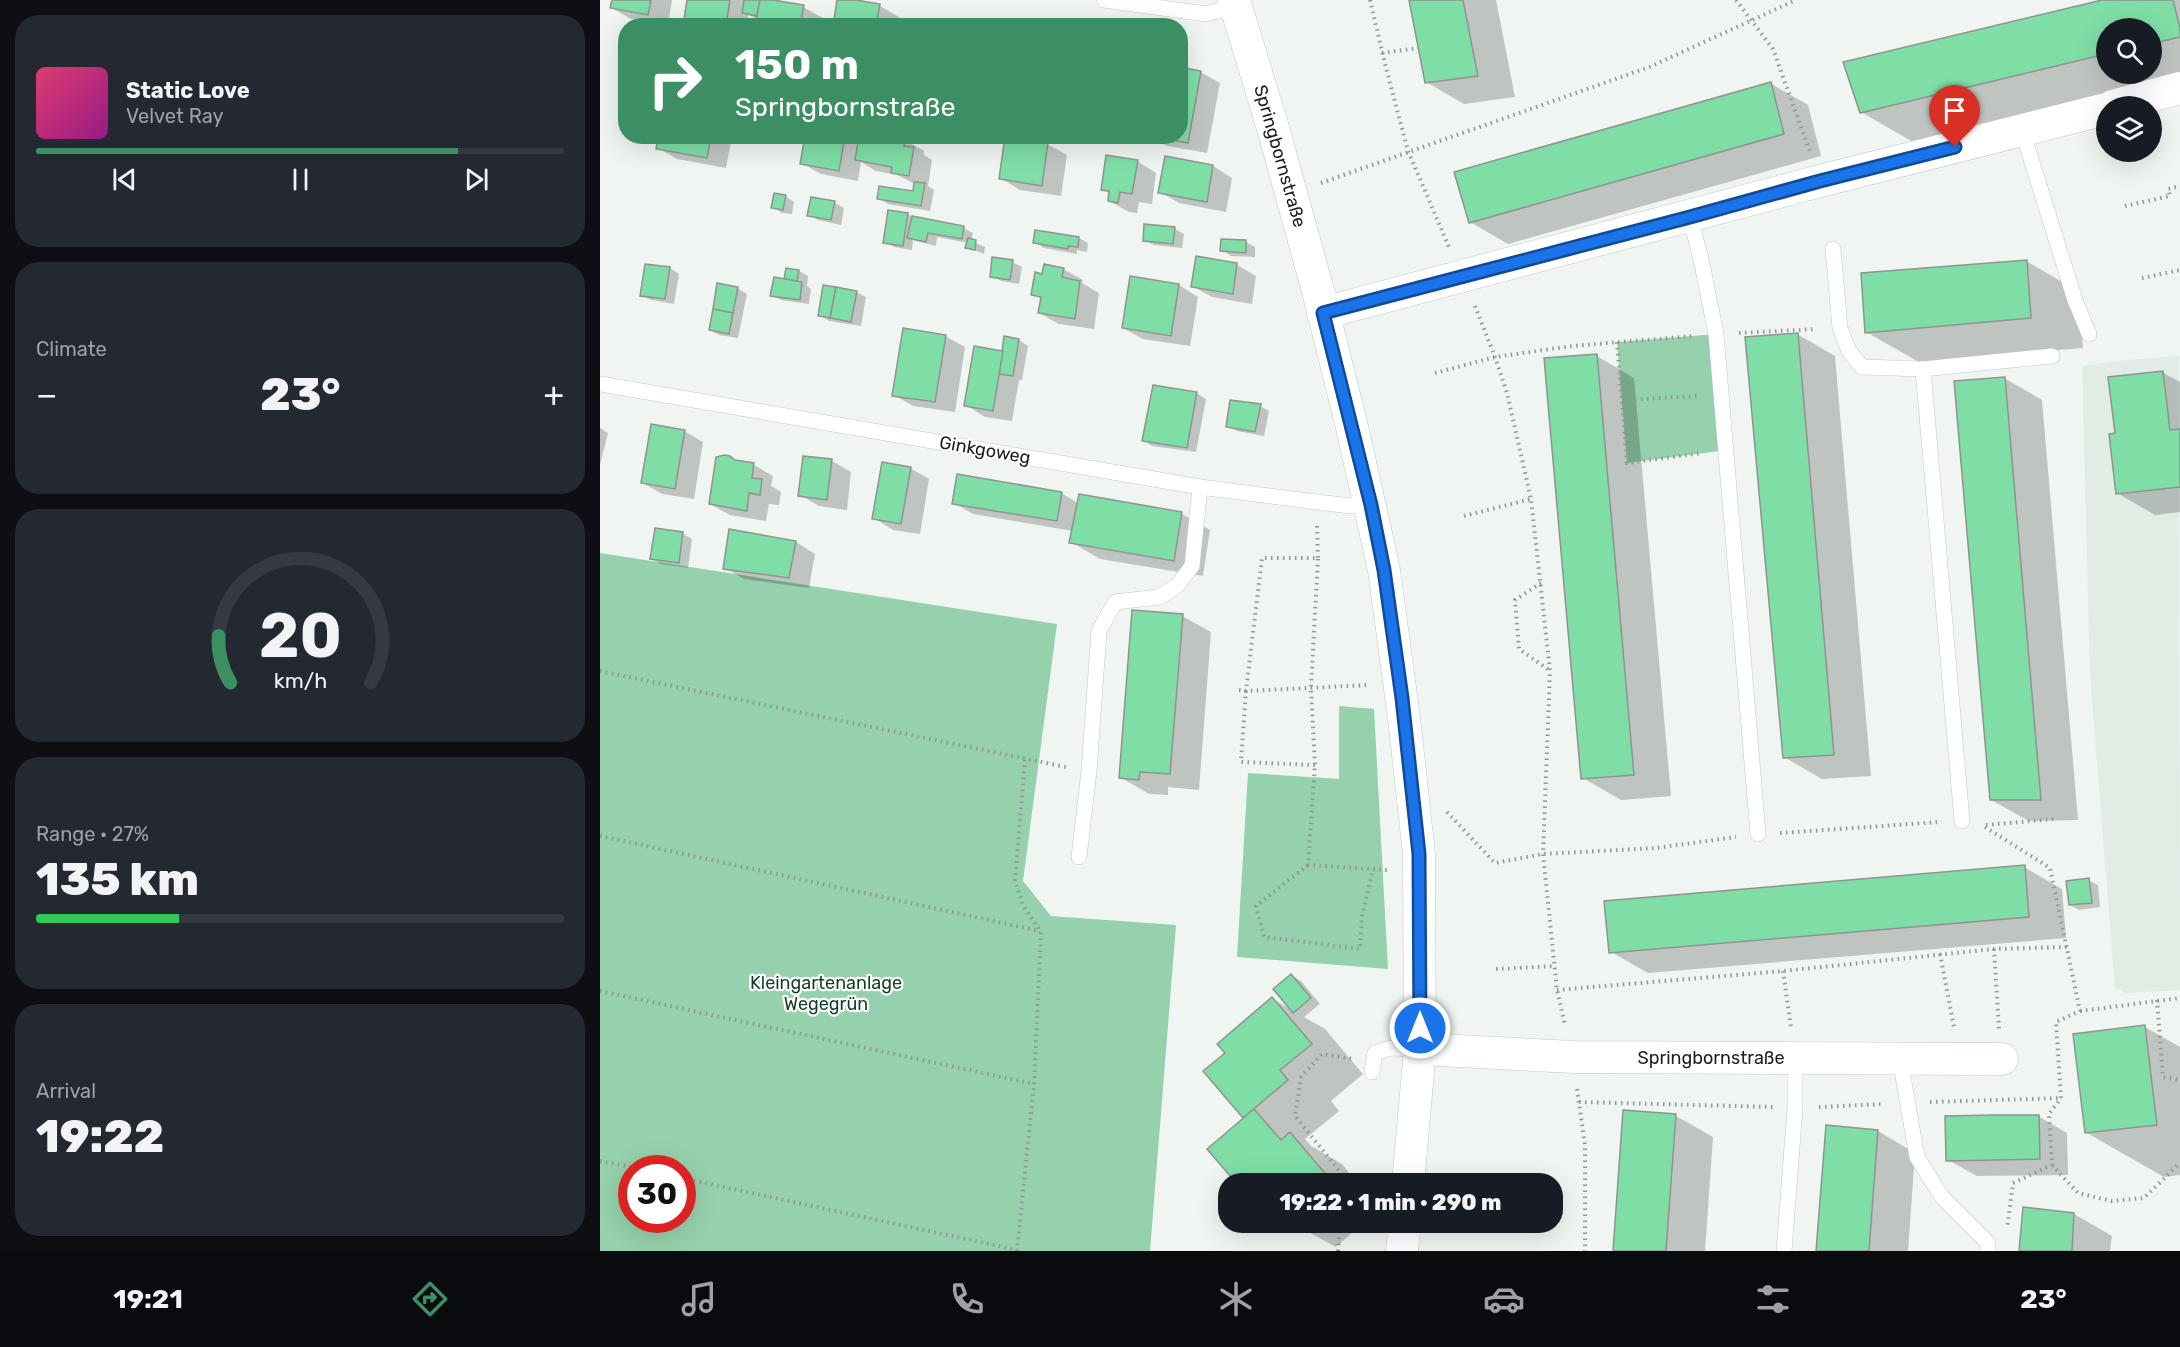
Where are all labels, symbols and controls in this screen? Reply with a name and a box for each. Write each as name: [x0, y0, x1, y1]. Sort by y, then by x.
map controls: [2096, 18, 2162, 162]
button: search: [2096, 18, 2162, 84]
text: 150 m: [735, 40, 859, 90]
icon: right: [636, 42, 714, 120]
text: Static Love: [126, 77, 250, 104]
street label: Springbornstraße: [1249, 82, 1311, 230]
pin: [1929, 85, 1980, 147]
text: Springbornstraße: [735, 91, 956, 123]
icon: arrive: [1938, 94, 1971, 127]
button: layers: [2096, 96, 2162, 162]
text: Velvet Ray: [126, 104, 224, 128]
icon: previous: [108, 163, 141, 196]
icon: pause: [284, 163, 317, 196]
icon: next: [460, 163, 493, 196]
text: Climate: [36, 337, 107, 361]
text: 23°: [260, 368, 341, 421]
text: −: [36, 375, 57, 414]
text: +: [543, 375, 564, 414]
street label: Ginkgoweg: [938, 431, 1032, 469]
text: 20: [259, 599, 341, 673]
text: km/h: [273, 668, 327, 693]
text: Range · 27%: [36, 822, 149, 846]
text: 135 km: [36, 853, 199, 906]
park label: Kleingartenanlage Wegegrün: [750, 972, 902, 1015]
position arrow: [1388, 996, 1452, 1060]
street label: Springbornstraße: [1637, 1047, 1785, 1069]
text: Arrival: [36, 1079, 96, 1103]
text: 19:22: [36, 1110, 164, 1163]
speed limit sign: 30: [618, 1155, 696, 1233]
text: 19:22 · 1 min · 290 m: [1279, 1189, 1502, 1216]
icon: directions: [409, 1278, 451, 1320]
icon: music: [678, 1278, 720, 1320]
icon: phone: [946, 1278, 988, 1320]
icon: climate: [1215, 1278, 1257, 1320]
icon: car: [1483, 1278, 1525, 1320]
icon: filters: [1752, 1278, 1794, 1320]
text: 19:21: [113, 1283, 183, 1315]
text: 23°: [2020, 1283, 2067, 1315]

